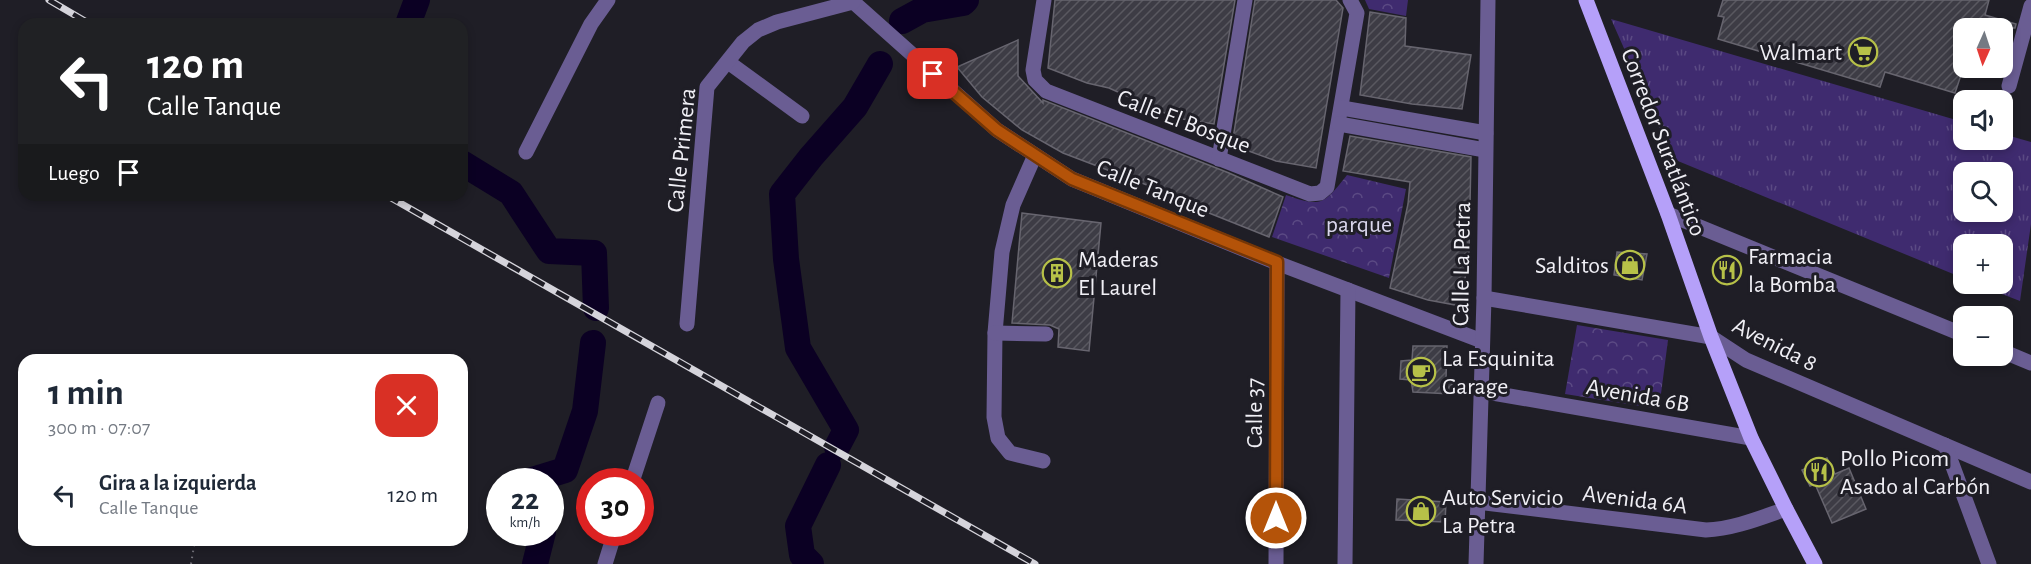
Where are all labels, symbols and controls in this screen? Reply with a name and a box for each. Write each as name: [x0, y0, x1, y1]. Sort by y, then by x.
north arrow: [1953, 18, 2013, 78]
map controls: [1953, 18, 2013, 366]
supermarket icon: Walmart: [1847, 36, 1879, 68]
place label: Walmart: [1759, 41, 1842, 65]
icon: left: [48, 42, 126, 120]
text: 120 m: [147, 44, 244, 86]
street label: Corredor Suratlántico: [1616, 45, 1710, 240]
pin: [907, 48, 958, 99]
icon: arrive: [916, 57, 949, 90]
street label: Calle El Bosque: [1114, 86, 1254, 158]
street label: Calle Primera: [664, 87, 700, 214]
button: sound: [1953, 90, 2013, 150]
text: Calle Tanque: [147, 93, 281, 120]
street label: Calle Tanque: [1093, 155, 1212, 222]
icon: arrive: [112, 156, 145, 189]
text: Luego: [48, 162, 100, 184]
button: search: [1953, 162, 2013, 222]
street label: Calle La Petra: [1449, 202, 1475, 326]
park label: parque: [1326, 213, 1392, 237]
button: +: [1953, 234, 2013, 294]
place label: Farmacia la Bomba: [1748, 245, 1836, 297]
place label: Maderas El Laurel: [1078, 248, 1159, 300]
shop icon: Salditos: [1614, 249, 1646, 281]
place label: Salditos: [1535, 254, 1609, 278]
restaurant icon: Farmacia la Bomba: [1711, 254, 1743, 286]
building icon: Maderas El Laurel: [1041, 257, 1073, 289]
button: −: [1953, 306, 2013, 366]
street label: Avenida 8: [1728, 313, 1821, 376]
place label: La Esquinita Garage: [1442, 347, 1555, 399]
cafe icon: La Esquinita Garage: [1405, 356, 1437, 388]
button: close: [375, 374, 438, 437]
text: 1 min: [48, 375, 124, 411]
street label: Avenida 6B: [1584, 375, 1691, 417]
street label: Calle 37: [1243, 378, 1267, 448]
text: 300 m · 07:07: [48, 418, 150, 438]
place label: Pollo Picom Asado al Carbón: [1840, 447, 1990, 499]
restaurant icon: Pollo Picom Asado al Carbón: [1803, 456, 1835, 488]
speed limit sign: 30: [576, 468, 654, 546]
text: Gira a la izquierda: [99, 472, 257, 494]
icon: left: [48, 479, 81, 512]
street label: Avenida 6A: [1581, 482, 1689, 518]
text: 120 m: [388, 484, 438, 506]
text: 22: [511, 485, 539, 515]
position arrow: [1244, 486, 1308, 550]
place label: Auto Servicio La Petra: [1442, 486, 1563, 538]
shop icon: Auto Servicio La Petra: [1405, 495, 1437, 527]
text: Calle Tanque: [99, 498, 198, 518]
text: km/h: [510, 515, 540, 530]

